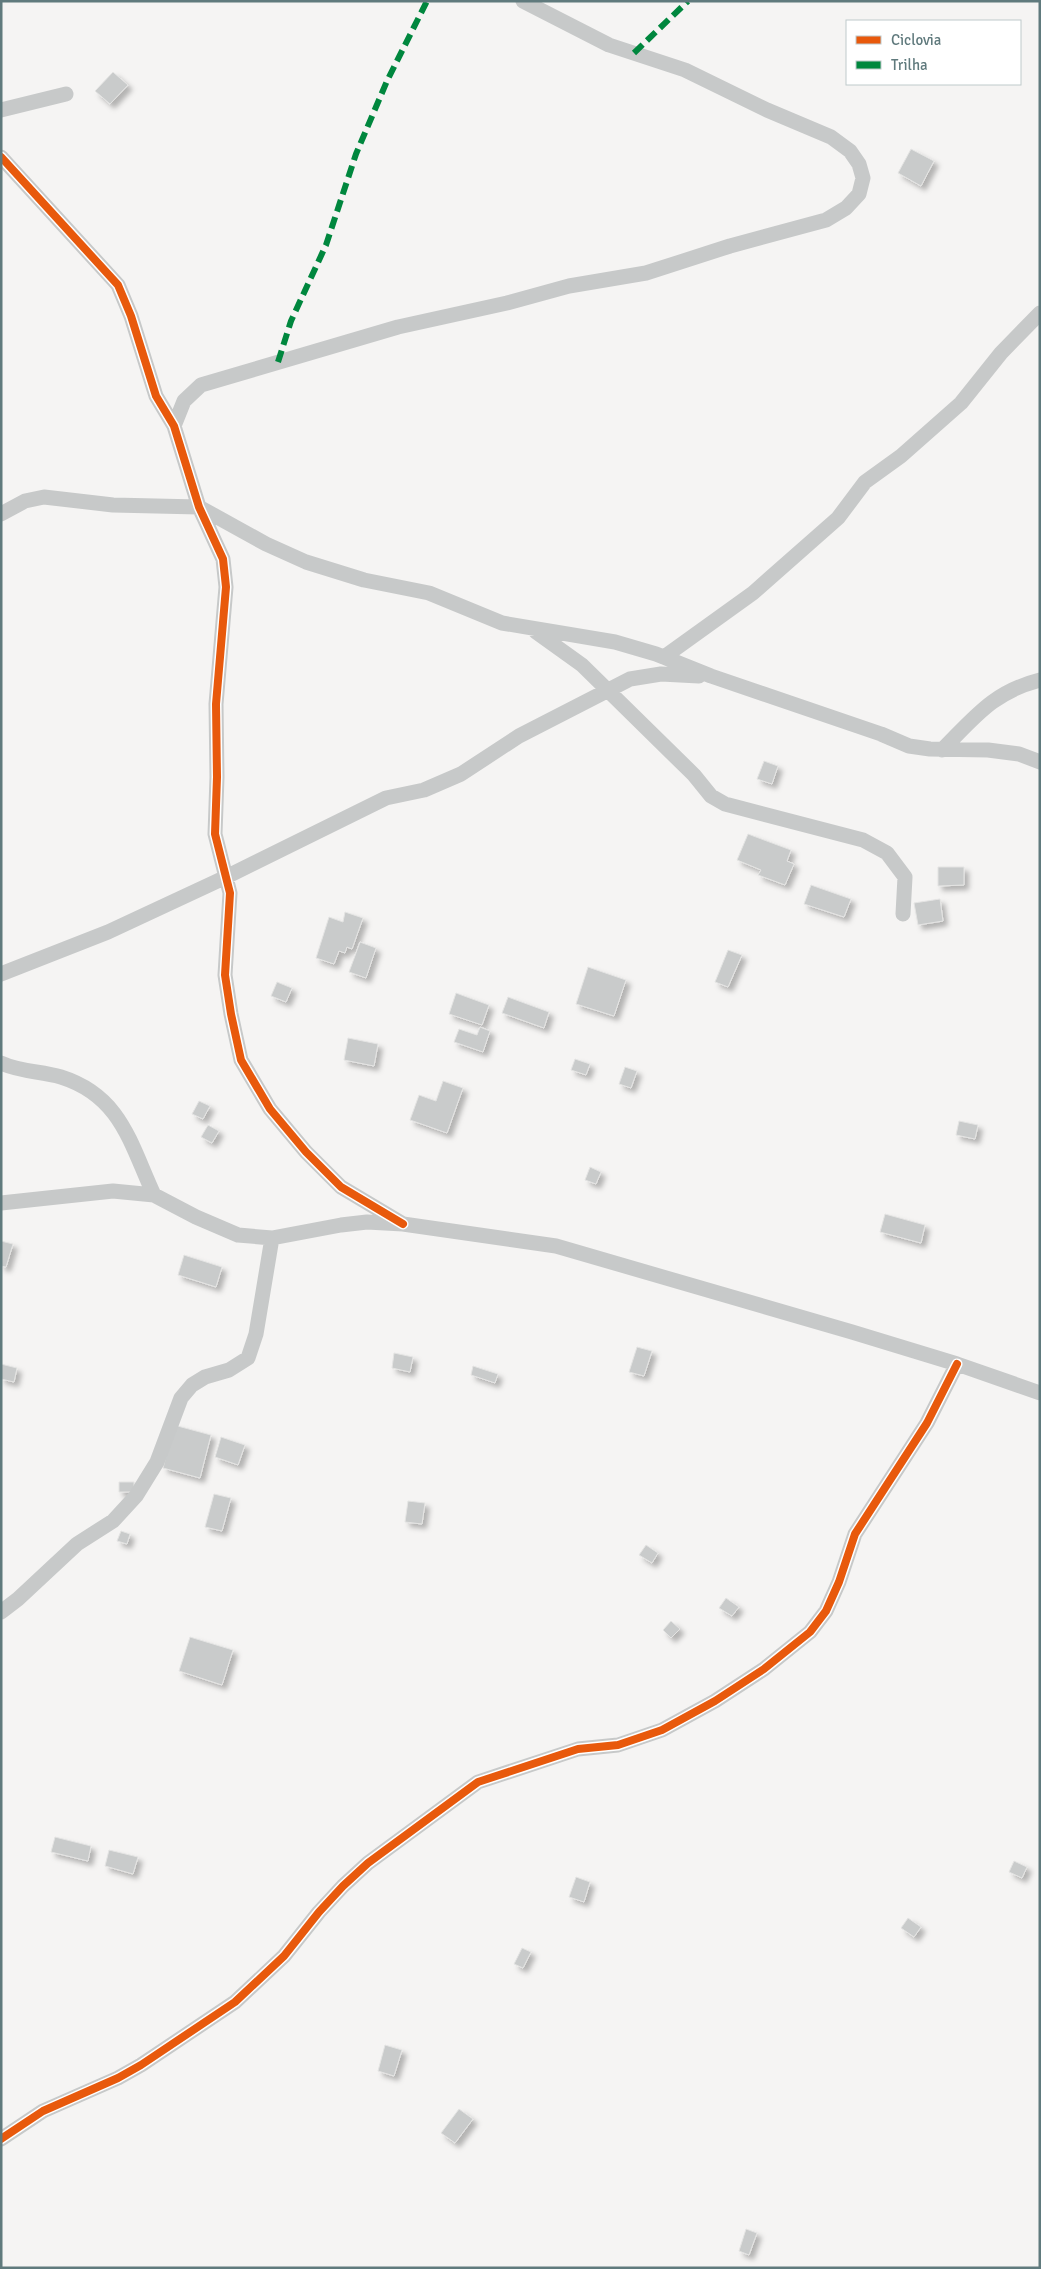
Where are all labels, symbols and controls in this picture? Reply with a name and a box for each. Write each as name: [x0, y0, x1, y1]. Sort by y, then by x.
legend: [846, 20, 1021, 85]
text: Ciclovia: [891, 31, 941, 49]
text: Trilha: [891, 56, 928, 74]

